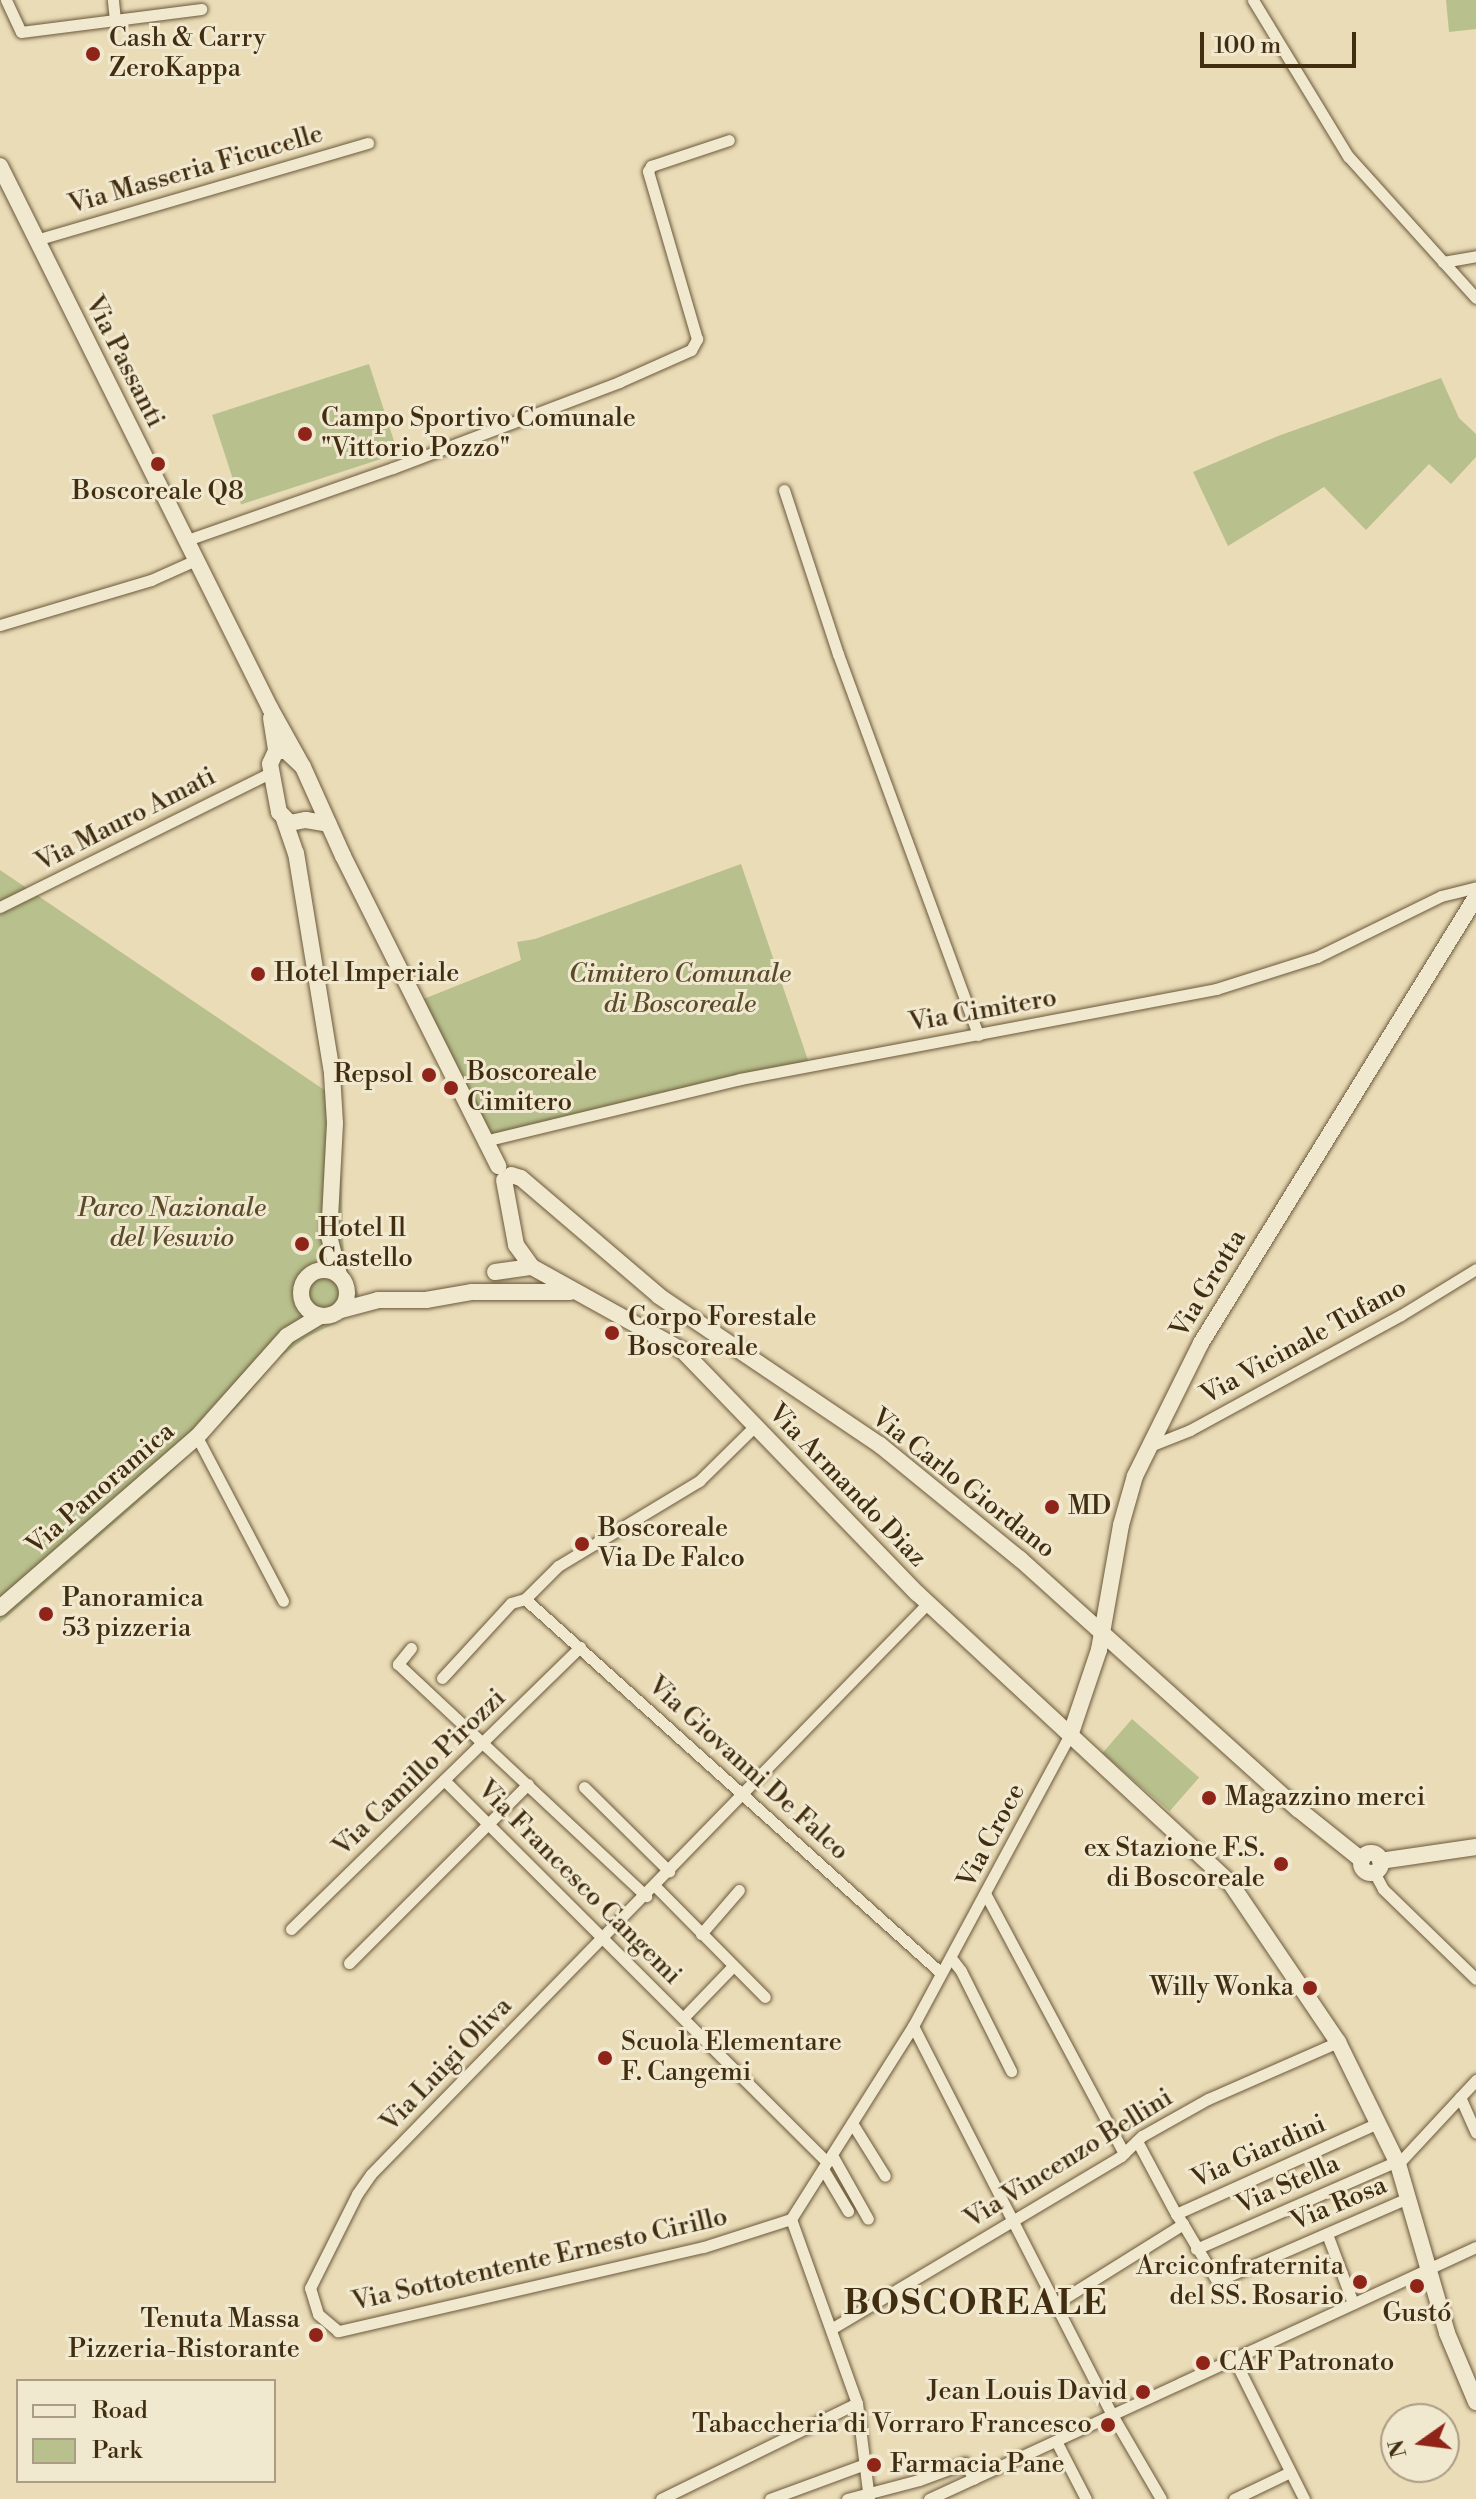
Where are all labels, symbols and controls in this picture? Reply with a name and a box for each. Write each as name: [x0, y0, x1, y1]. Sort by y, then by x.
scale bar: [1204, 16, 1360, 66]
place label: Cash & Carry ZeroKappa: [109, 23, 266, 84]
text: 100 m: [1214, 31, 1281, 61]
marker: Cash & Carry ZeroKappa: [84, 45, 102, 63]
street label: Via Masseria Ficucelle: [65, 119, 327, 221]
street label: Via Passanti: [78, 291, 170, 433]
place label: Campo Sportivo Comunale "Vittorio Pozzo": [321, 403, 636, 464]
marker: Campo Sportivo Comunale "Vittorio Pozzo": [296, 425, 314, 443]
marker: Boscoreale Q8: [149, 455, 167, 473]
place label: Boscoreale Q8: [72, 476, 244, 508]
street label: Via Mauro Amati: [31, 761, 221, 879]
place label: Hotel Imperiale: [274, 958, 459, 990]
park label: Cimitero Comunale di Boscoreale: [569, 959, 791, 1020]
marker: Hotel Imperiale: [249, 965, 267, 983]
street label: Via Cimitero: [907, 983, 1059, 1039]
place label: Boscoreale Cimitero: [467, 1057, 597, 1118]
place label: Repsol: [333, 1059, 413, 1091]
marker: Repsol: [420, 1066, 438, 1084]
marker: Boscoreale Cimitero: [442, 1079, 460, 1097]
park label: Parco Nazionale del Vesuvio: [78, 1193, 266, 1254]
place label: Hotel Il Castello: [318, 1213, 413, 1274]
street label: Via Grotta: [1165, 1224, 1253, 1344]
marker: Hotel Il Castello: [293, 1235, 311, 1253]
street label: Via Vicinale Tufano: [1196, 1273, 1412, 1411]
place label: Corpo Forestale Boscoreale: [628, 1302, 817, 1364]
marker: Corpo Forestale Boscoreale: [603, 1324, 621, 1342]
street label: Via Armando Diaz: [761, 1398, 933, 1574]
street label: Via Carlo Giordano: [865, 1402, 1061, 1566]
street label: Via Panoramica: [21, 1416, 181, 1562]
place label: MD: [1068, 1491, 1111, 1523]
marker: MD: [1043, 1498, 1061, 1516]
place label: Boscoreale Via De Falco: [598, 1513, 745, 1574]
marker: Boscoreale Via De Falco: [573, 1535, 591, 1553]
place label: Panoramica 53 pizzeria: [62, 1583, 204, 1644]
marker: Panoramica 53 pizzeria: [37, 1605, 55, 1623]
street label: Via Giovanni De Falco: [641, 1671, 855, 1867]
street label: Via Camillo Pirozzi: [327, 1683, 513, 1863]
street label: Via Francesco Cangemi: [471, 1775, 687, 1991]
street label: Via Croce: [952, 1778, 1032, 1894]
place label: Magazzino merci: [1225, 1782, 1425, 1814]
marker: Magazzino merci: [1200, 1789, 1218, 1807]
place label: ex Stazione F.S. di Boscoreale: [1084, 1833, 1265, 1894]
marker: ex Stazione F.S. di Boscoreale: [1272, 1855, 1290, 1873]
place label: Willy Wonka: [1150, 1972, 1294, 2004]
marker: Willy Wonka: [1301, 1979, 1319, 1997]
street label: Via Luigi Oliva: [375, 1991, 519, 2139]
place label: Scuola Elementare F. Cangemi: [621, 2027, 842, 2088]
marker: Scuola Elementare F. Cangemi: [596, 2049, 614, 2067]
street label: Via Vincenzo Bellini: [959, 2082, 1179, 2236]
street label: Via Giardini: [1187, 2109, 1331, 2195]
street label: Via Stella: [1232, 2148, 1344, 2222]
street label: Via Rosa: [1286, 2170, 1392, 2238]
street label: Via Sottotentente Ernesto Cirillo: [349, 2202, 731, 2318]
place label: Arciconfraternita del SS. Rosario: [1136, 2251, 1344, 2312]
marker: Arciconfraternita del SS. Rosario: [1351, 2273, 1369, 2291]
marker: Gustó: [1408, 2277, 1426, 2295]
district label: BOSCOREALE: [844, 2285, 1108, 2325]
place label: Gustó: [1382, 2298, 1452, 2330]
place label: Tenuta Massa Pizzeria-Ristorante: [68, 2304, 300, 2366]
marker: Tenuta Massa Pizzeria-Ristorante: [307, 2326, 325, 2344]
place label: CAF Patronato: [1219, 2347, 1394, 2379]
marker: CAF Patronato: [1194, 2354, 1212, 2372]
place label: Jean Louis David: [927, 2376, 1127, 2408]
legend: [16, 2379, 276, 2483]
marker: Jean Louis David: [1134, 2383, 1152, 2401]
text: Road: [92, 2396, 148, 2426]
north arrow: [1380, 2403, 1460, 2483]
place label: Tabaccheria di Vorraro Francesco: [692, 2409, 1092, 2441]
marker: Tabaccheria di Vorraro Francesco: [1099, 2416, 1117, 2434]
text: Park: [92, 2436, 142, 2466]
text: N: [1383, 2437, 1413, 2460]
place label: Farmacia Pane: [890, 2449, 1065, 2481]
marker: Farmacia Pane: [865, 2456, 883, 2474]

